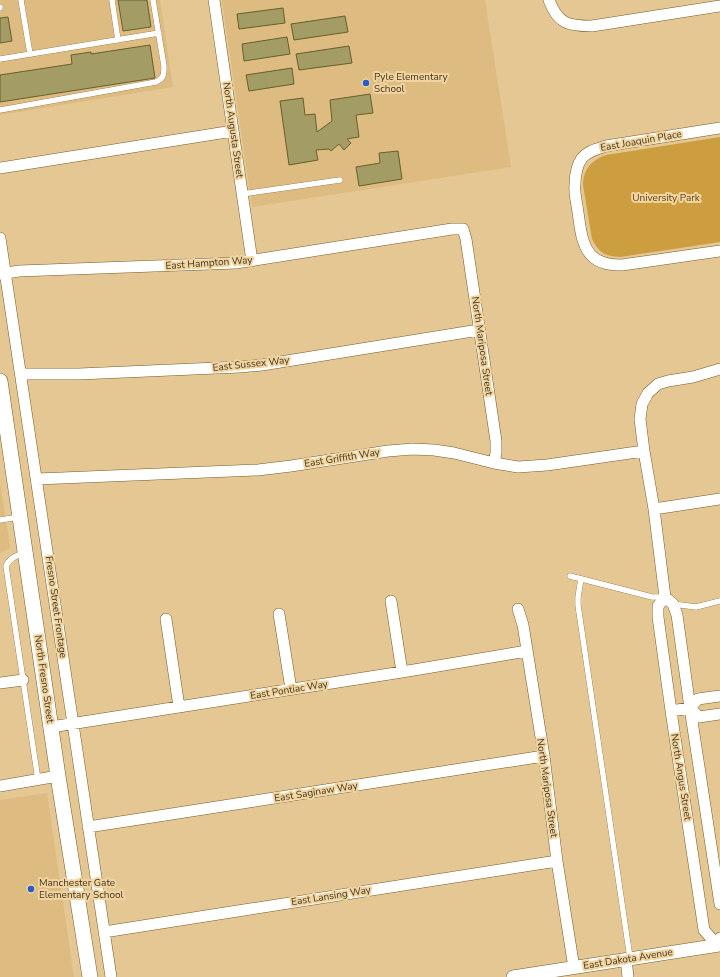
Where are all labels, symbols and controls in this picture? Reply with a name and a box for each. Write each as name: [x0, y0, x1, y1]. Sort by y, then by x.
place label: Pyle Elementary School: [374, 70, 449, 96]
marker: Pyle Elementary School: [361, 78, 371, 88]
street label: North Augusta Street: [219, 81, 247, 179]
street label: East Joaquin Place: [599, 127, 683, 155]
park label: University Park: [632, 191, 701, 205]
street label: East Hampton Way: [165, 253, 254, 273]
street label: North Mariposa Street: [468, 296, 496, 397]
street label: East Sussex Way: [212, 353, 291, 375]
street label: East Griffith Way: [303, 445, 382, 471]
street label: Fresno Street Frontage: [42, 555, 70, 659]
street label: North Fresno Street: [31, 634, 57, 724]
street label: East Pontiac Way: [249, 677, 330, 703]
street label: North Angus Street: [667, 733, 695, 822]
street label: North Mariposa Street: [533, 738, 561, 839]
street label: East Saginaw Way: [273, 778, 360, 806]
place label: Manchester Gate Elementary School: [39, 876, 124, 902]
street label: East Lansing Way: [290, 883, 373, 909]
marker: Manchester Gate Elementary School: [26, 884, 36, 894]
street label: East Dakota Avenue: [582, 945, 674, 973]

